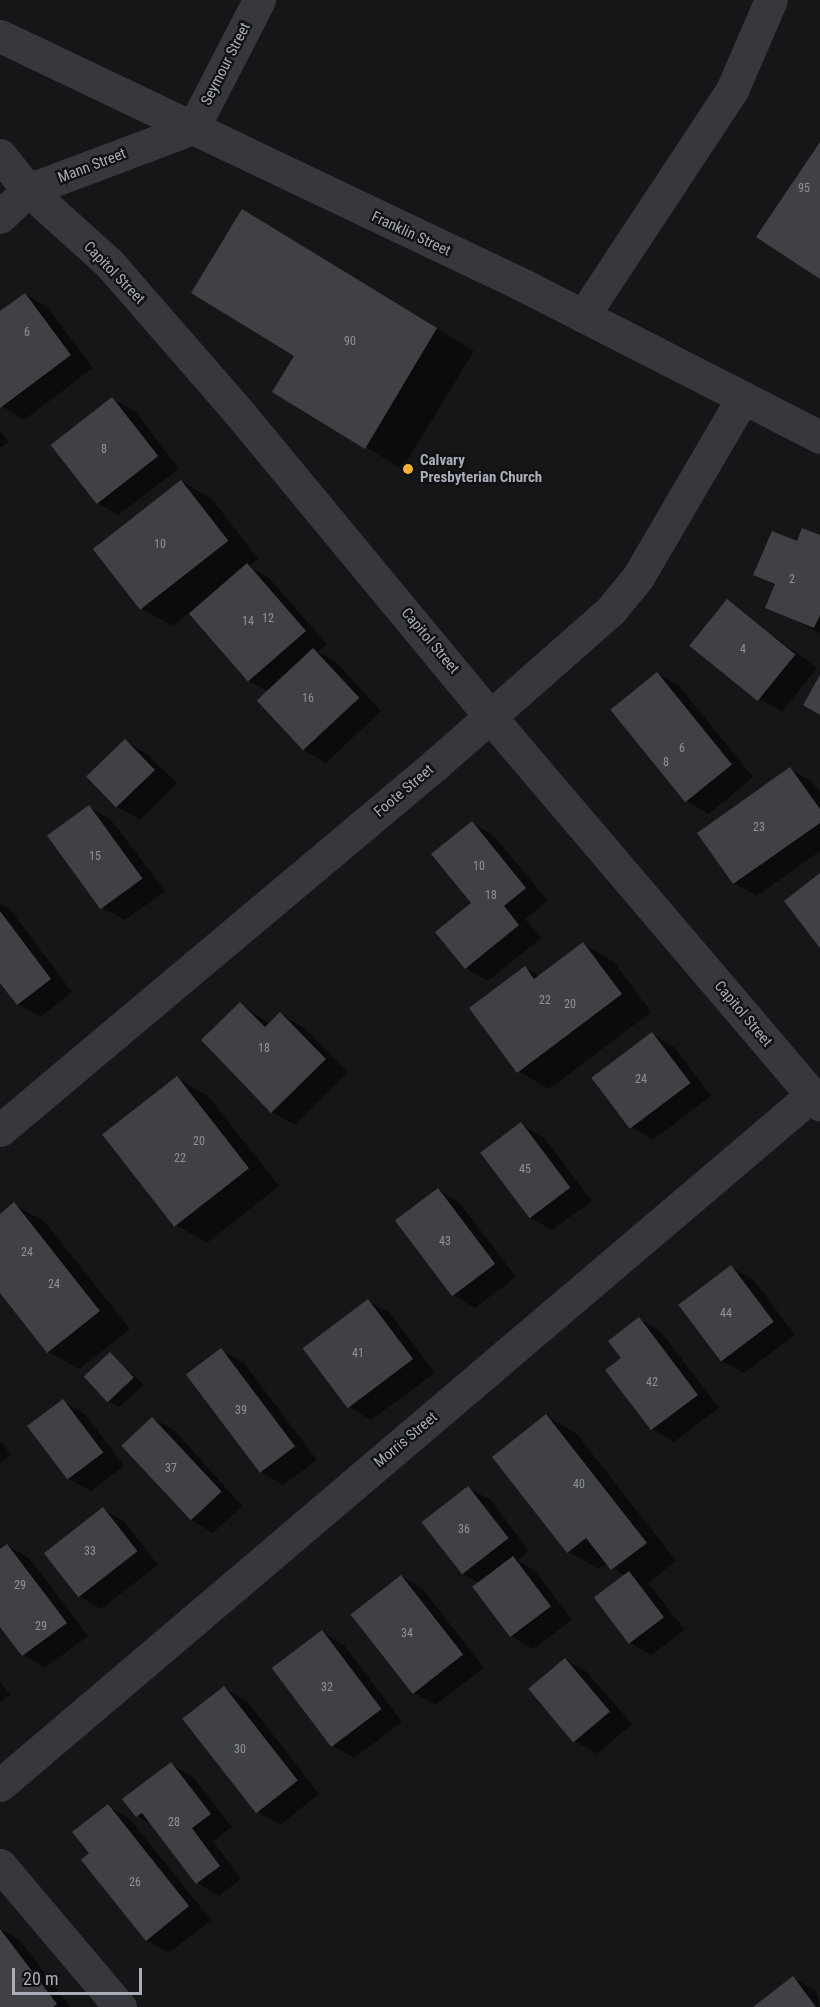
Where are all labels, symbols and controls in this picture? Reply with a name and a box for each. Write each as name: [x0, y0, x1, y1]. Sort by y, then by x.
street label: Seymour Street: [198, 20, 254, 108]
street label: Mann Street: [55, 145, 129, 187]
house number: 95: [798, 182, 810, 196]
street label: Franklin Street: [369, 208, 453, 260]
street label: Capitol Street: [80, 238, 148, 308]
house number: 6: [24, 326, 30, 340]
house number: 90: [344, 335, 356, 349]
house number: 8: [101, 443, 107, 457]
place label: Calvary Presbyterian Church: [420, 451, 542, 486]
marker: Calvary Presbyterian Church: [401, 462, 415, 476]
house number: 10: [154, 538, 166, 552]
house number: 2: [789, 573, 795, 587]
street label: Capitol Street: [397, 604, 463, 678]
house number: 12: [262, 612, 274, 626]
house number: 14: [242, 615, 254, 629]
house number: 4: [740, 643, 746, 657]
house number: 16: [302, 692, 314, 706]
house number: 6: [679, 742, 685, 756]
house number: 8: [663, 756, 669, 770]
street label: Foote Street: [371, 761, 437, 821]
house number: 23: [753, 821, 765, 835]
house number: 15: [89, 850, 101, 864]
house number: 10: [473, 860, 485, 874]
house number: 18: [485, 889, 497, 903]
street label: Capitol Street: [710, 977, 776, 1051]
house number: 22: [539, 994, 551, 1008]
house number: 20: [564, 998, 576, 1012]
house number: 18: [258, 1042, 270, 1056]
house number: 24: [635, 1073, 647, 1087]
house number: 20: [193, 1135, 205, 1149]
house number: 22: [174, 1152, 186, 1166]
house number: 45: [519, 1163, 531, 1177]
house number: 43: [439, 1235, 451, 1249]
house number: 24: [21, 1246, 33, 1260]
house number: 24: [48, 1278, 60, 1292]
house number: 44: [720, 1307, 732, 1321]
house number: 41: [352, 1347, 364, 1361]
house number: 42: [646, 1376, 658, 1390]
house number: 39: [235, 1404, 247, 1418]
street label: Morris Street: [371, 1408, 441, 1472]
house number: 37: [165, 1462, 177, 1476]
house number: 40: [573, 1478, 585, 1492]
house number: 36: [458, 1523, 470, 1537]
house number: 33: [84, 1545, 96, 1559]
house number: 29: [14, 1579, 26, 1593]
house number: 29: [35, 1620, 47, 1634]
house number: 34: [401, 1627, 413, 1641]
house number: 32: [321, 1681, 333, 1695]
house number: 30: [234, 1743, 246, 1757]
house number: 28: [168, 1816, 180, 1830]
house number: 26: [129, 1876, 141, 1890]
scale bar: [15, 1956, 146, 1994]
text: 20 m: [23, 1968, 58, 1989]

